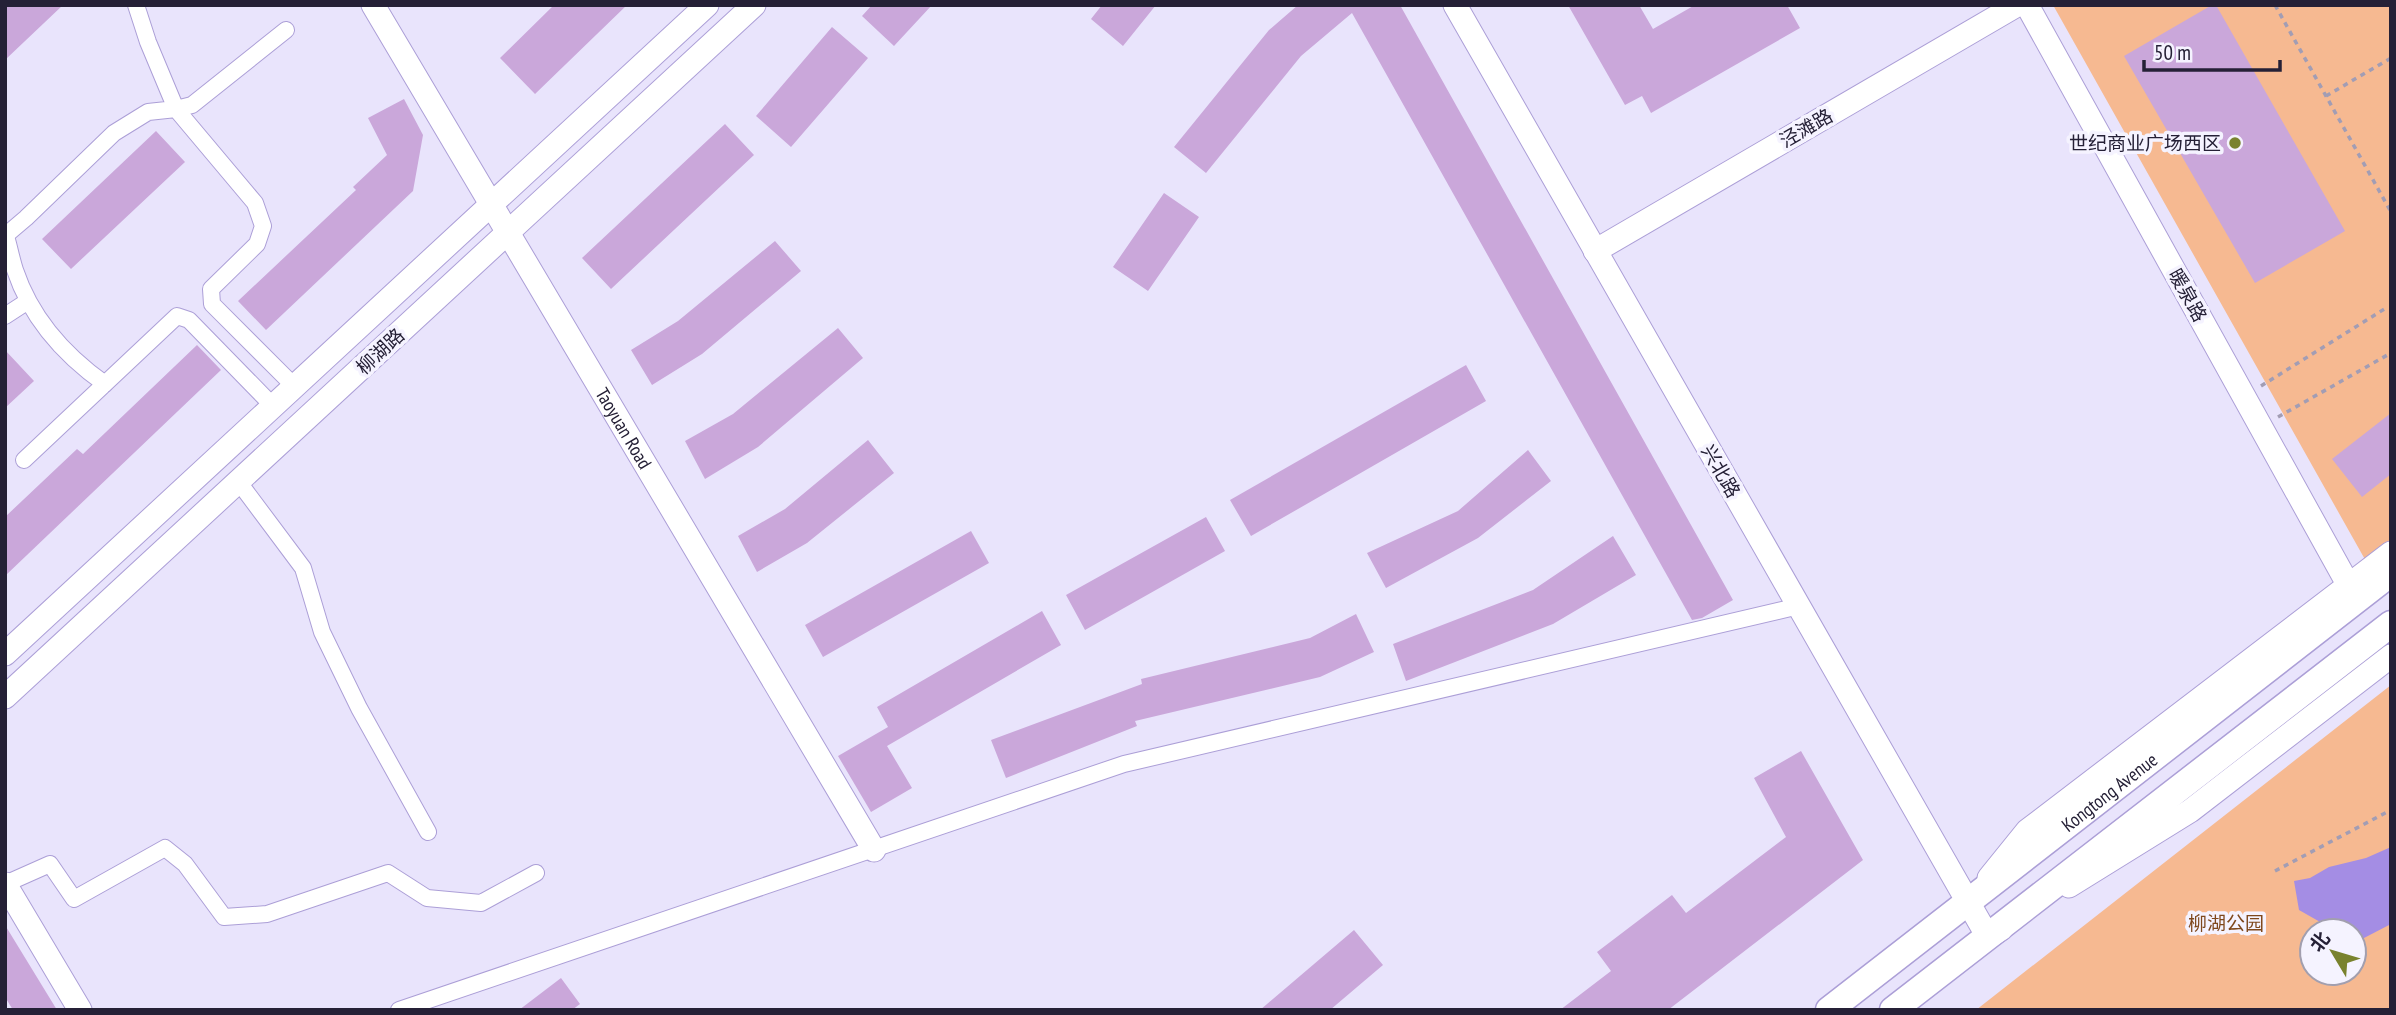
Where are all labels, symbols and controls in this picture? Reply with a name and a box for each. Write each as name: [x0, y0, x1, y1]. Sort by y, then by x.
scale bar: [2144, 28, 2280, 72]
text: 50 m: [2154, 39, 2191, 66]
street label: 泾滩路: [1775, 103, 1837, 153]
place label: 世纪商业广场西区: [2069, 131, 2221, 155]
marker: 世纪商业广场西区: [2227, 135, 2243, 151]
street label: 暖泉路: [2164, 264, 2212, 326]
street label: 柳湖路: [351, 323, 409, 379]
street label: Taoyuan Road: [591, 383, 657, 473]
street label: 兴北路: [1696, 440, 1746, 502]
street label: Kongtong Avenue: [2057, 747, 2162, 837]
park label: 柳湖公园: [2188, 911, 2264, 935]
north arrow: [2298, 917, 2368, 987]
text: 北: [2304, 927, 2335, 956]

